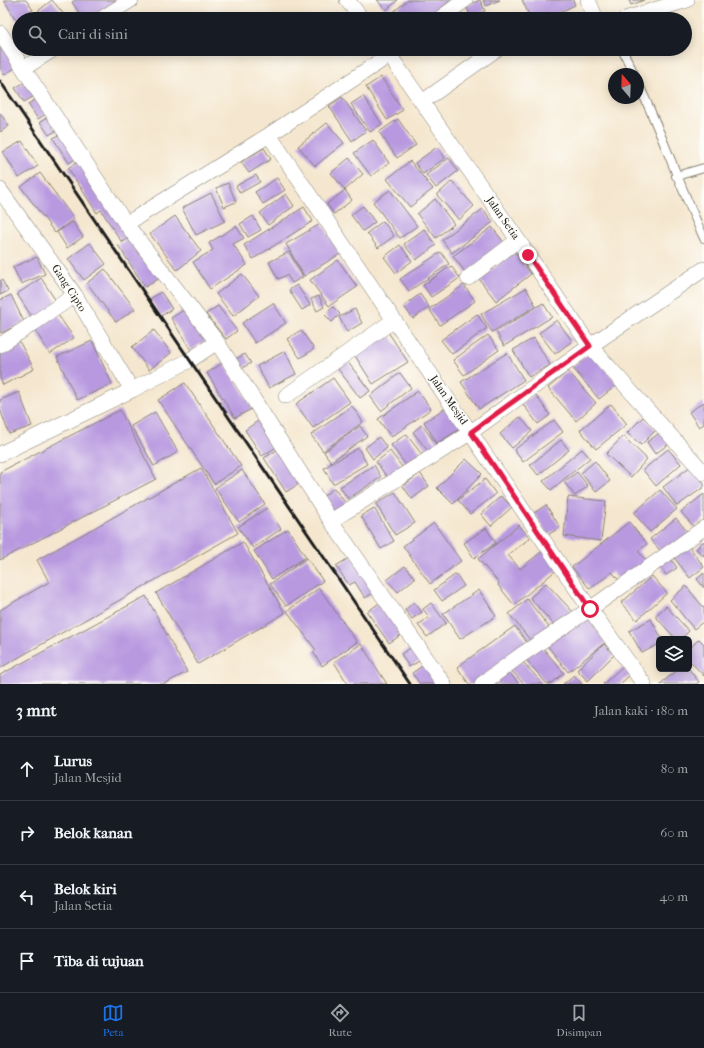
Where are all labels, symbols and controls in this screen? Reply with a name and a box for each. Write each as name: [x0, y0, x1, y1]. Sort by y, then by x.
search box: [12, 12, 692, 56]
icon: search: [26, 23, 48, 45]
text: Cari di sini: [58, 25, 128, 43]
north arrow: [608, 68, 644, 104]
street label: Jalan Setia: [483, 193, 523, 243]
route end: [519, 246, 537, 264]
street label: Gang Cipto: [49, 262, 89, 314]
street label: Jalan Mesjid: [427, 372, 471, 428]
route start: [581, 600, 599, 618]
map controls: [656, 636, 692, 672]
button: layers: [656, 636, 692, 672]
text: 3 mnt: [16, 700, 57, 720]
text: Jalan kaki · 180 m: [594, 703, 688, 718]
text: Lurus: [54, 752, 92, 770]
icon: ahead: [16, 758, 38, 780]
text: 80 m: [661, 761, 688, 776]
text: Jalan Mesjid: [54, 770, 122, 785]
icon: right: [16, 822, 38, 844]
text: Belok kanan: [54, 824, 133, 842]
text: 60 m: [660, 825, 688, 840]
text: Belok kiri: [54, 880, 117, 898]
icon: left: [16, 886, 38, 908]
text: 40 m: [660, 889, 688, 904]
text: Jalan Setia: [54, 898, 112, 913]
icon: arrive: [16, 950, 38, 972]
text: Tiba di tujuan: [54, 952, 144, 970]
tab: Peta: [102, 1002, 124, 1039]
tab: Rute: [329, 1002, 352, 1039]
tab: Disimpan: [556, 1002, 602, 1039]

